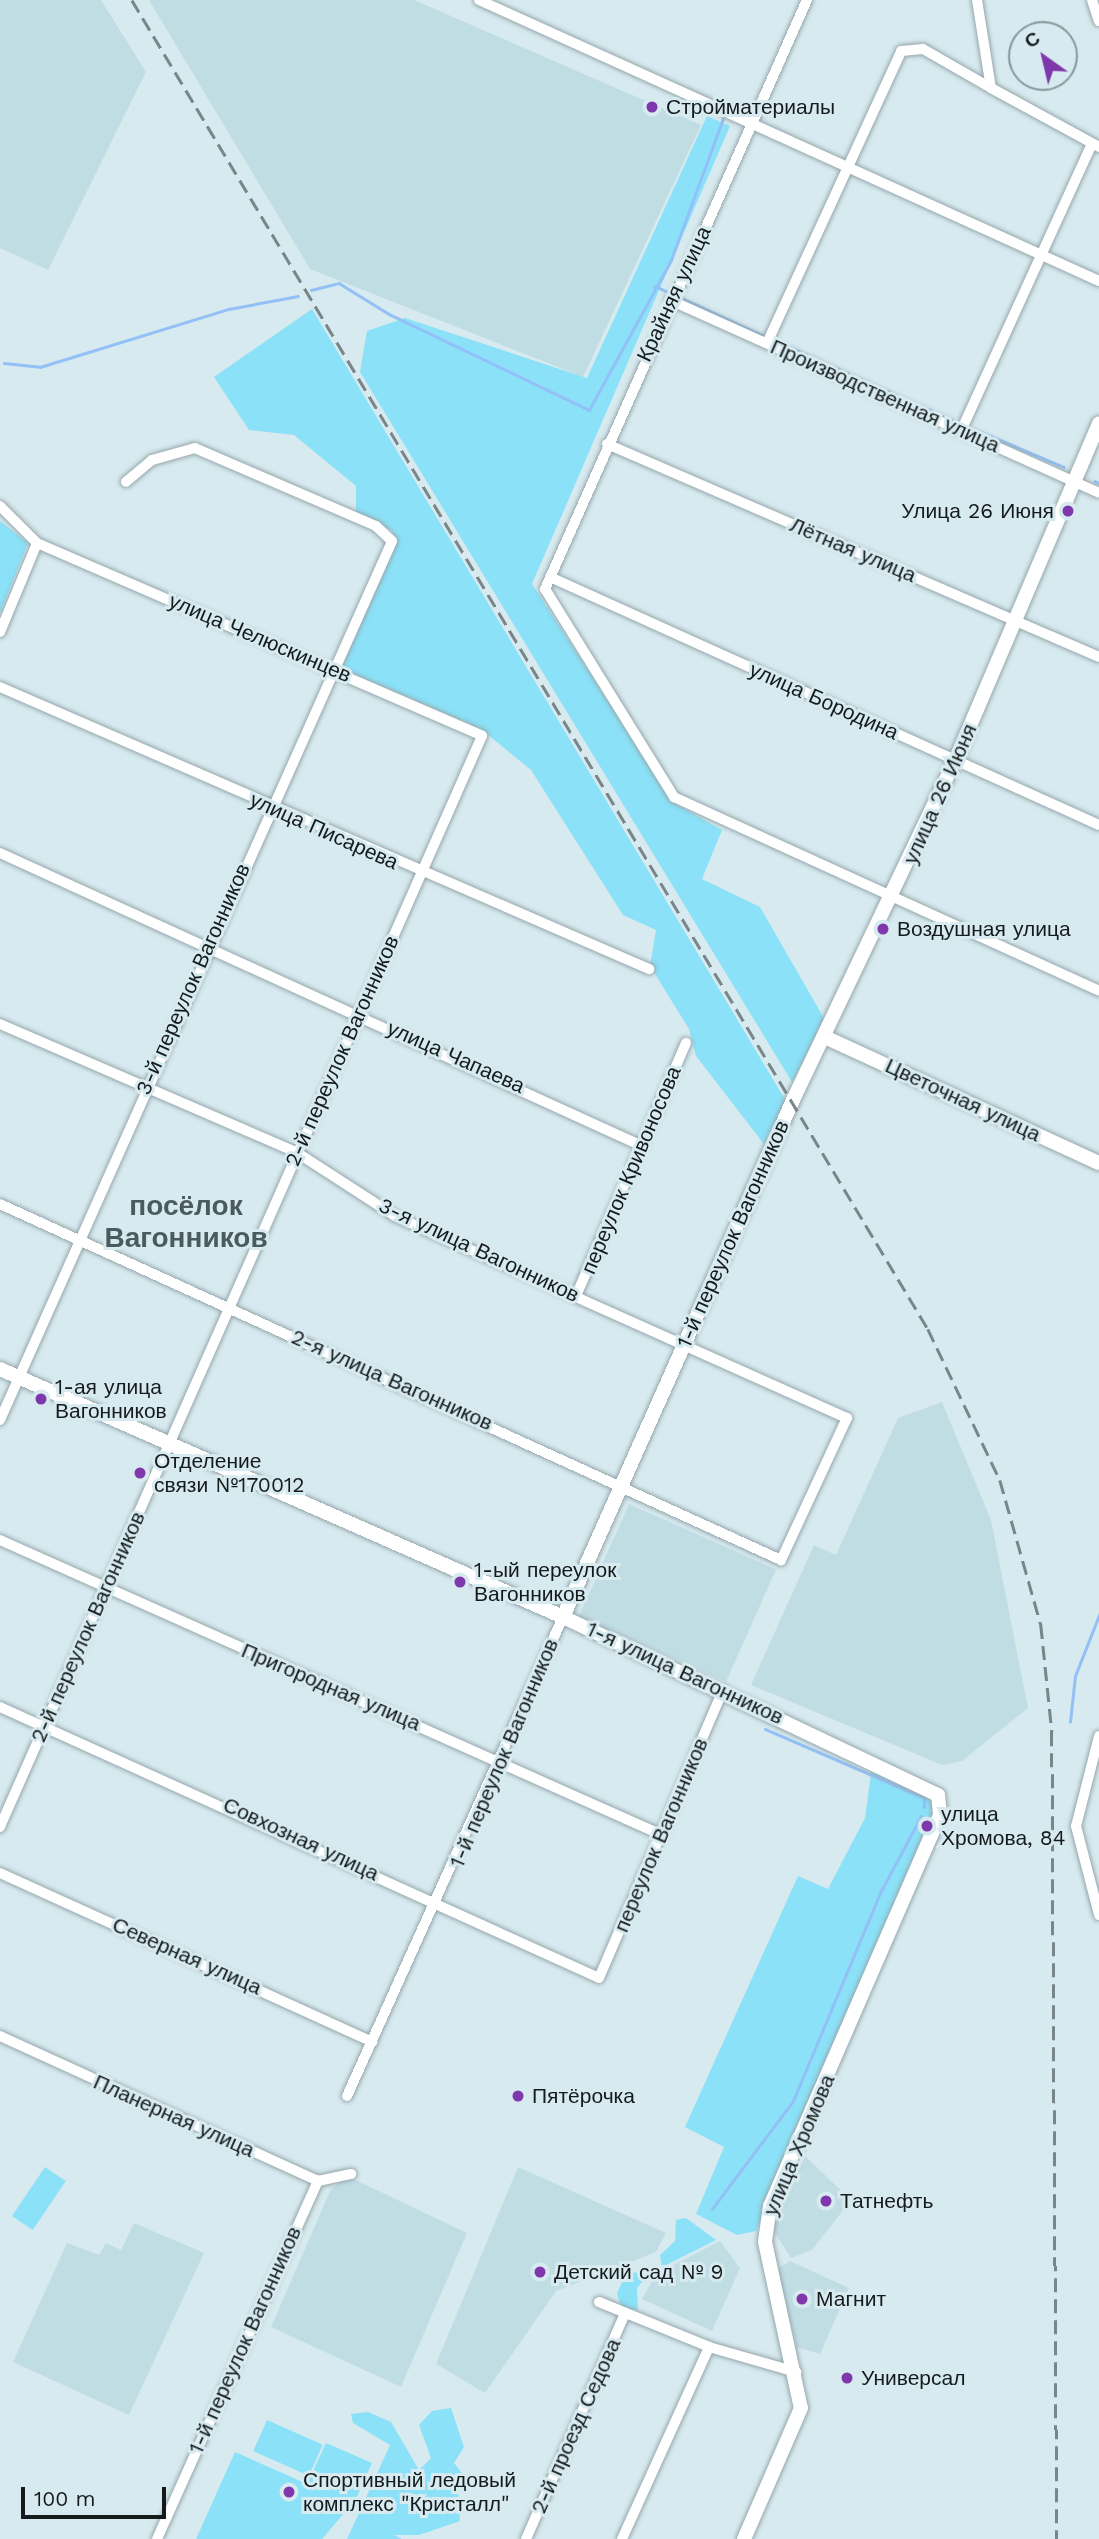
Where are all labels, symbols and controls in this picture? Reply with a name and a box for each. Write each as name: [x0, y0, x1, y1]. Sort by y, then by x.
north arrow: [1008, 21, 1078, 91]
text: С: [1020, 26, 1044, 53]
place label: Стройматериалы: [666, 94, 835, 120]
marker: Стройматериалы: [644, 99, 660, 115]
street label: Крайняя улица: [632, 222, 716, 366]
street label: Производственная улица: [767, 334, 1003, 458]
place label: Улица 26 Июня: [901, 498, 1054, 524]
marker: Улица 26 Июня: [1060, 503, 1076, 519]
street label: Лётная улица: [786, 512, 920, 588]
street label: улица Челюскинцев: [165, 588, 355, 688]
street label: улица Бородина: [746, 657, 902, 745]
street label: улица 26 Июня: [898, 720, 982, 868]
street label: улица Писарева: [246, 787, 402, 875]
street label: 3-й переулок Вагонников: [131, 860, 255, 1098]
place label: Воздушная улица: [897, 916, 1071, 942]
marker: Воздушная улица: [875, 921, 891, 937]
street label: 2-й переулок Вагонников: [280, 932, 404, 1170]
street label: улица Чапаева: [383, 1015, 529, 1099]
street label: Цветочная улица: [881, 1053, 1045, 1147]
street label: переулок Кривоносова: [576, 1062, 686, 1278]
street label: 1-й переулок Вагонников: [671, 1116, 795, 1352]
district label: посёлок Вагонников: [104, 1189, 268, 1255]
street label: 3-я улица Вагонников: [375, 1192, 583, 1308]
street label: 2-я улица Вагонников: [287, 1324, 497, 1436]
place label: 1-ая улица Вагонников: [55, 1374, 167, 1424]
marker: 1-ая улица Вагонников: [33, 1391, 49, 1407]
place label: Отделение связи №170012: [154, 1448, 304, 1498]
marker: Отделение связи №170012: [132, 1465, 148, 1481]
street label: 2-й переулок Вагонников: [26, 1508, 150, 1746]
place label: 1-ый переулок Вагонников: [474, 1557, 616, 1607]
marker: 1-ый переулок Вагонников: [452, 1574, 468, 1590]
street label: 1-я улица Вагонников: [583, 1616, 787, 1730]
street label: 1-й переулок Вагонников: [444, 1635, 564, 1871]
street label: Пригородная улица: [238, 1638, 424, 1736]
street label: переулок Вагонников: [609, 1734, 713, 1936]
street label: Совхозная улица: [219, 1792, 383, 1886]
place label: улица Хромова, 84: [941, 1801, 1066, 1851]
marker: улица Хромова, 84: [919, 1818, 935, 1834]
street label: Северная улица: [108, 1912, 266, 2000]
street label: Планерная улица: [90, 2069, 258, 2163]
street label: улица Хромова: [758, 2071, 840, 2219]
place label: Пятёрочка: [532, 2083, 635, 2109]
marker: Пятёрочка: [510, 2088, 526, 2104]
place label: Татнефть: [840, 2188, 933, 2214]
marker: Татнефть: [818, 2193, 834, 2209]
street label: 1-й переулок Вагонников: [183, 2222, 307, 2458]
place label: Детский сад № 9: [554, 2259, 724, 2285]
marker: Детский сад № 9: [532, 2264, 548, 2280]
place label: Магнит: [816, 2286, 886, 2312]
marker: Магнит: [794, 2291, 810, 2307]
street label: 2-й проезд Седова: [526, 2335, 626, 2517]
place label: Универсал: [861, 2365, 965, 2391]
marker: Универсал: [839, 2370, 855, 2386]
place label: Спортивный ледовый комплекс "Кристалл": [303, 2467, 516, 2517]
scale bar: [24, 2472, 170, 2516]
marker: Спортивный ледовый комплекс "Кристалл": [281, 2484, 297, 2500]
text: 100 m: [34, 2486, 96, 2511]

